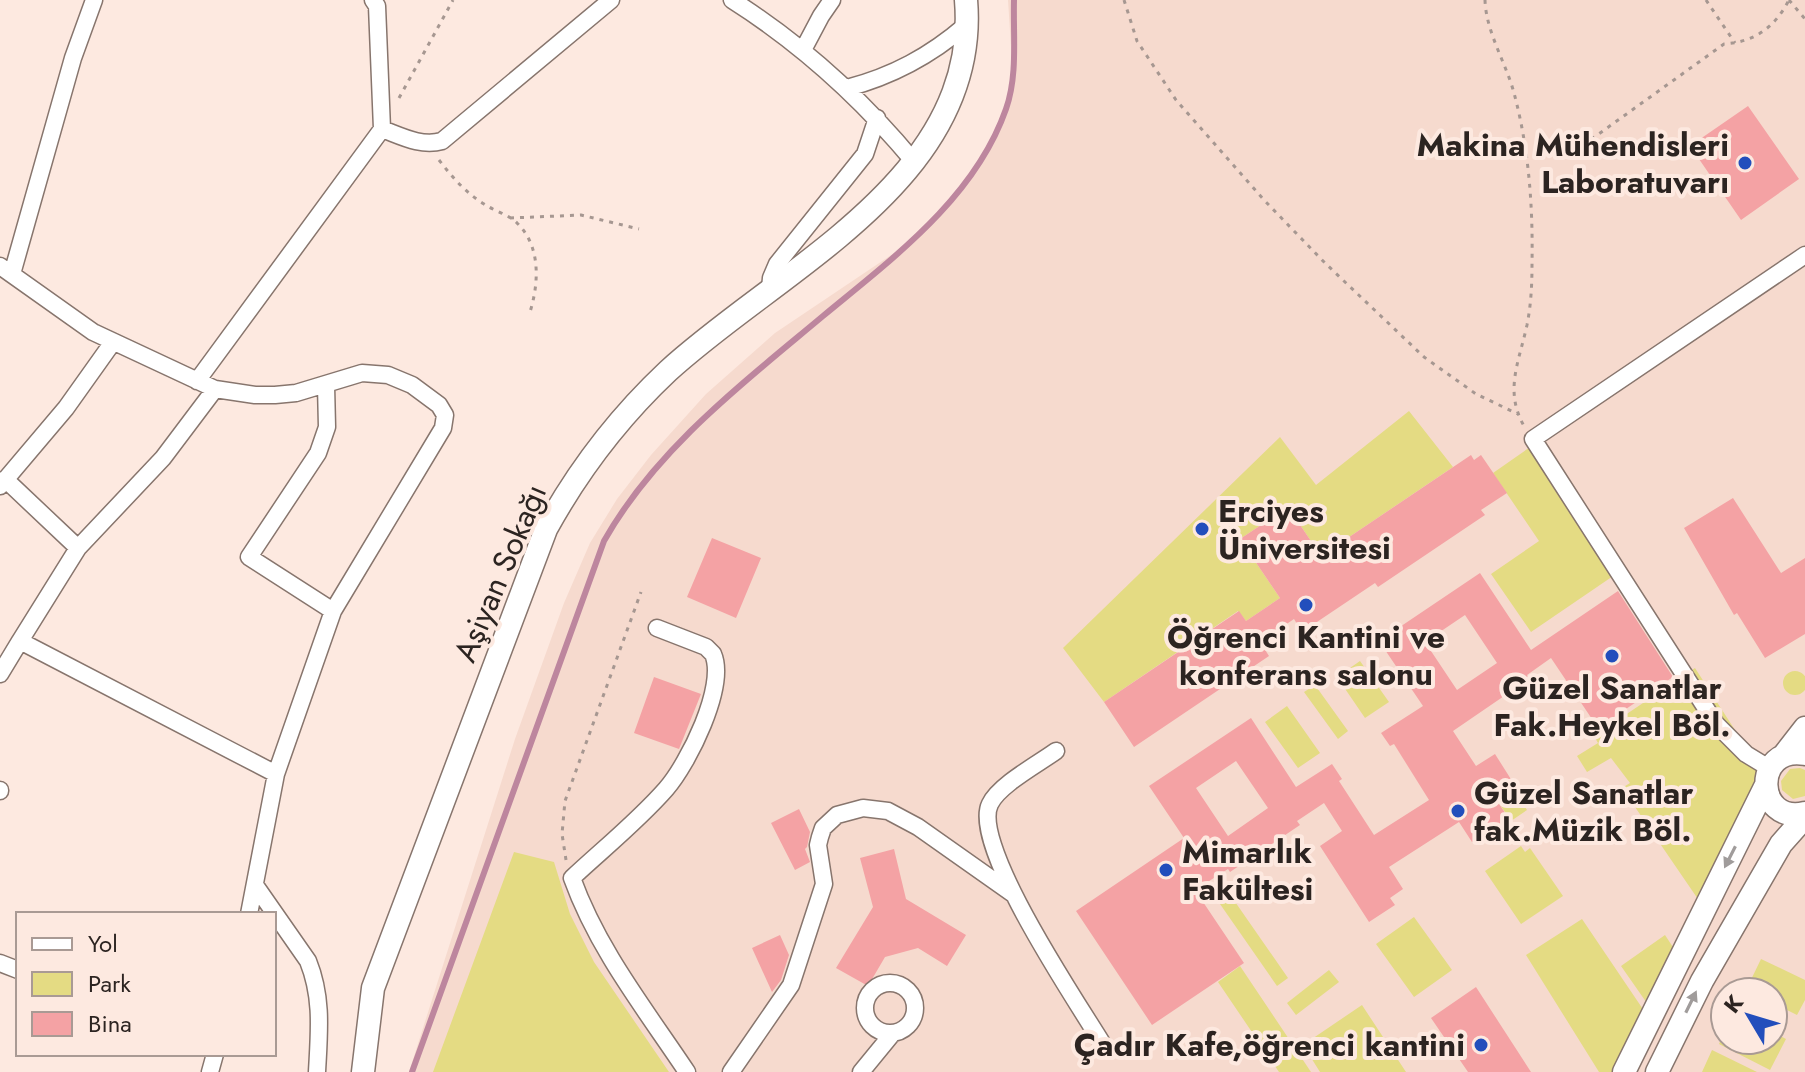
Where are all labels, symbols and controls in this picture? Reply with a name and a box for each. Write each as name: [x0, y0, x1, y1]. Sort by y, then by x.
place label: Makina Mühendisleri Laboratuvarı: [1417, 122, 1729, 205]
marker: Makina Mühendisleri Laboratuvarı: [1736, 154, 1754, 172]
street label: Aşiyan Sokağı: [442, 477, 558, 669]
place label: Erciyes Üniversitesi: [1218, 488, 1391, 571]
marker: Erciyes Üniversitesi: [1193, 520, 1211, 538]
marker: Öğrenci Kantini ve konferans salonu: [1297, 596, 1315, 614]
place label: Öğrenci Kantini ve konferans salonu: [1167, 614, 1445, 697]
marker: Güzel Sanatlar Fak.Heykel Böl.: [1603, 647, 1621, 665]
place label: Güzel Sanatlar Fak.Heykel Böl.: [1493, 665, 1731, 748]
place label: Güzel Sanatlar fak.Müzik Böl.: [1474, 770, 1693, 853]
marker: Güzel Sanatlar fak.Müzik Böl.: [1449, 802, 1467, 820]
place label: Mimarlık Fakültesi: [1182, 829, 1313, 912]
one-way arrow: [1724, 845, 1737, 868]
marker: Mimarlık Fakültesi: [1157, 861, 1175, 879]
legend: [16, 912, 276, 1056]
text: Yol: [88, 926, 118, 961]
text: Park: [88, 966, 131, 1001]
north arrow: [1709, 976, 1789, 1056]
text: K: [1716, 987, 1751, 1020]
one-way arrow: [1685, 990, 1698, 1013]
text: Bina: [88, 1006, 132, 1041]
place label: Çadır Kafe,öğrenci kantini: [1074, 1022, 1465, 1068]
marker: Çadır Kafe,öğrenci kantini: [1472, 1036, 1490, 1054]

